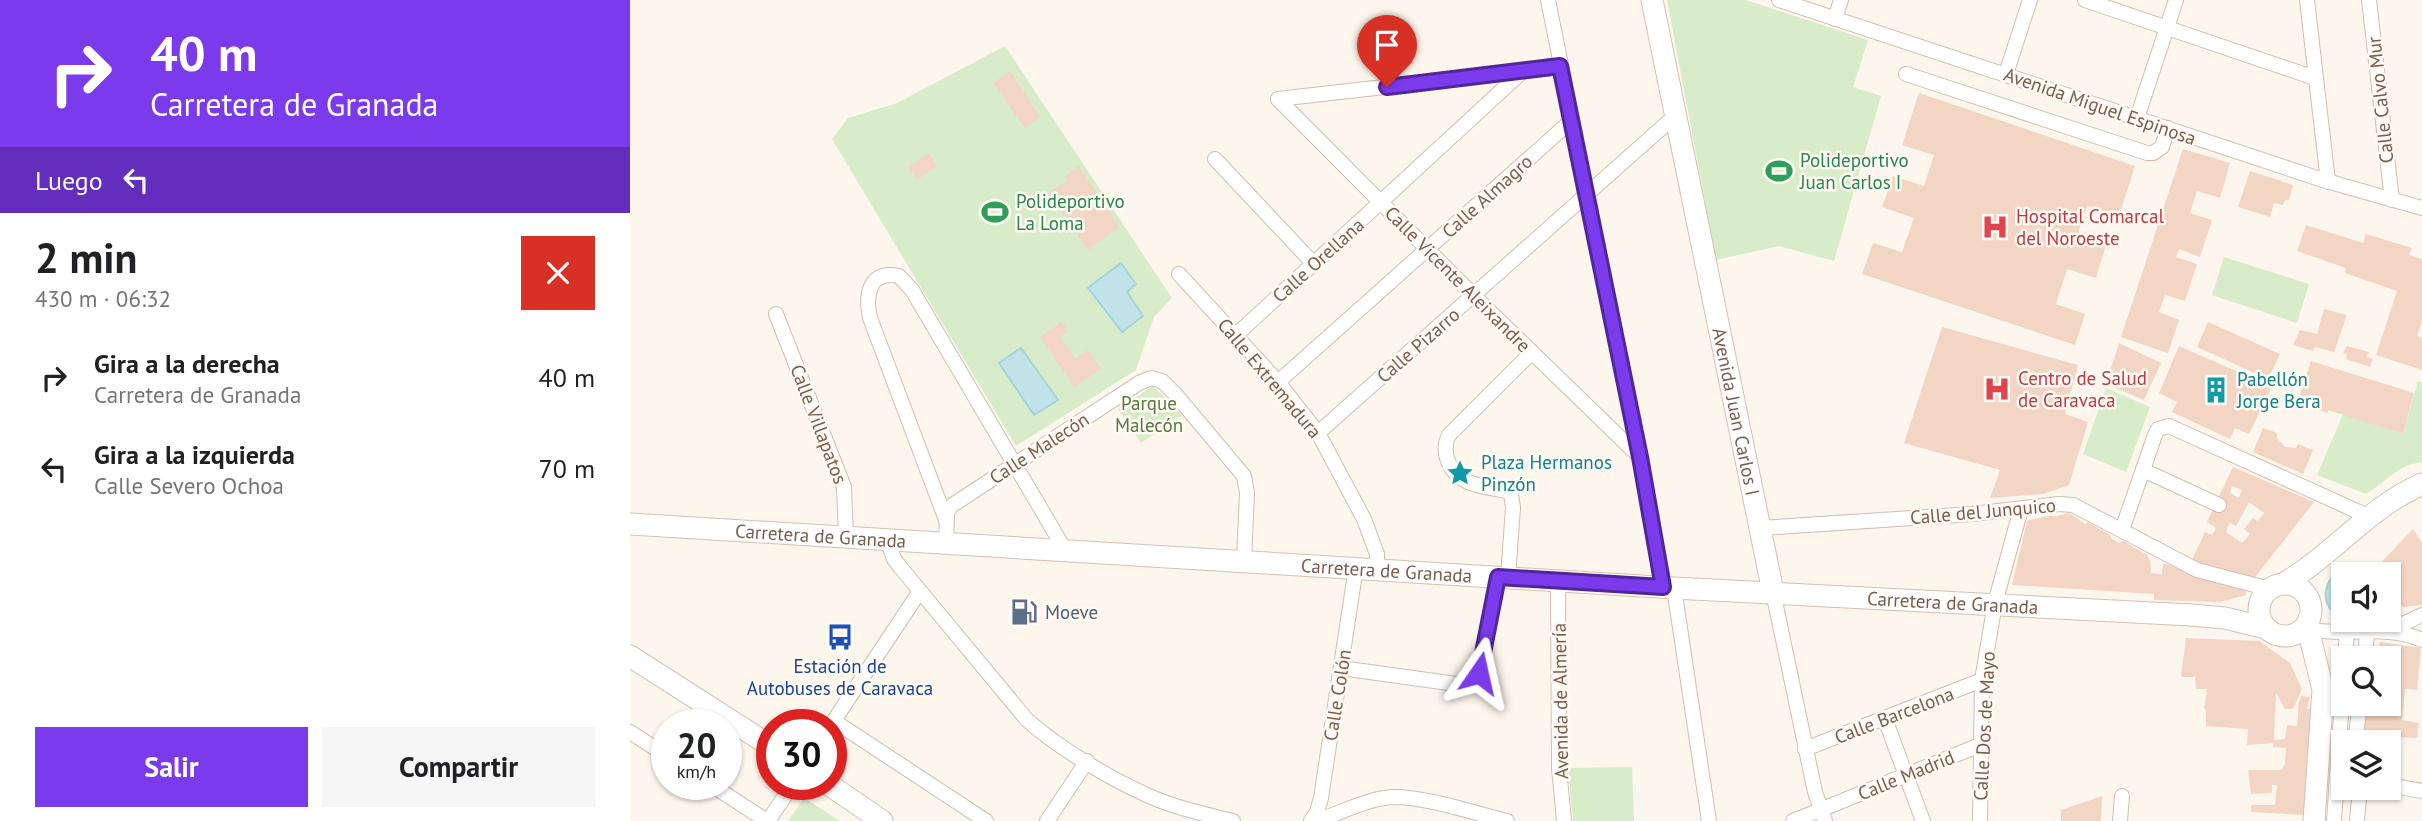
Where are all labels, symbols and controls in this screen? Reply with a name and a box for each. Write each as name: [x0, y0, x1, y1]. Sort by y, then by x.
pin: [1357, 15, 1417, 87]
text: 40 m: [150, 21, 257, 85]
icon: arrive: [1368, 26, 1406, 64]
icon: right: [35, 28, 126, 119]
street label: Calle Calvo Mur: [2361, 35, 2399, 165]
street label: Avenida Miguel Espinosa: [2001, 62, 2199, 150]
text: Carretera de Granada: [150, 83, 438, 125]
place label: Polideportivo Juan Carlos I: [1799, 148, 1909, 194]
street label: Calle Almagro: [1437, 149, 1537, 243]
sports icon: Polideportivo Juan Carlos I: [1764, 156, 1794, 186]
icon: left: [117, 161, 155, 199]
text: Luego: [35, 164, 103, 197]
place label: Polideportivo La Loma: [1016, 189, 1125, 235]
sports icon: Polideportivo La Loma: [980, 197, 1010, 227]
street label: Calle Vicente Aleixandre: [1380, 201, 1536, 357]
place label: Hospital Comarcal del Noroeste: [2016, 204, 2164, 250]
hospital icon: Hospital Comarcal del Noroeste: [1980, 212, 2010, 242]
street label: Calle Orellana: [1267, 213, 1369, 307]
text: 2 min: [35, 230, 137, 285]
button: close: [521, 236, 595, 310]
text: 430 m · 06:32: [35, 284, 171, 313]
street label: Calle Pizarro: [1371, 302, 1465, 388]
street label: Calle Extremadura: [1213, 313, 1327, 443]
street label: Avenida Juan Carlos I: [1707, 325, 1765, 498]
text: Gira a la derecha: [94, 347, 280, 380]
icon: right: [35, 359, 73, 397]
text: 40 m: [539, 361, 595, 394]
street label: Calle Villapatos: [785, 361, 853, 487]
place label: Centro de Salud de Caravaca: [2018, 366, 2147, 412]
place label: Pabellón Jorge Bera: [2236, 367, 2321, 413]
hospital icon: Centro de Salud de Caravaca: [1982, 374, 2012, 404]
building icon: Pabellón Jorge Bera: [2201, 375, 2231, 405]
text: Carretera de Granada: [94, 380, 301, 409]
park label: Parque Malecón: [1115, 391, 1183, 437]
street label: Calle Malecón: [985, 407, 1093, 489]
text: Gira a la izquierda: [94, 438, 295, 471]
icon: left: [35, 450, 73, 488]
place label: Plaza Hermanos Pinzón: [1481, 450, 1612, 496]
text: 70 m: [539, 452, 595, 485]
place icon: Plaza Hermanos Pinzón: [1445, 458, 1475, 488]
text: Calle Severo Ochoa: [94, 471, 284, 500]
street label: Calle del Junquico: [1909, 493, 2057, 529]
street label: Carretera de Granada: [734, 518, 907, 553]
street label: Carretera de Granada: [1300, 553, 1473, 588]
map controls: [2331, 562, 2401, 800]
button: sound: [2331, 562, 2401, 632]
street label: Carretera de Granada: [1866, 586, 2039, 619]
fuel station icon: Moeve: [1009, 597, 1039, 627]
place label: Moeve: [1045, 600, 1098, 624]
bus stop icon: Estación de Autobuses de Caravaca: [825, 622, 855, 652]
street label: Avenida de Almería: [1547, 623, 1573, 779]
position arrow: [1442, 636, 1516, 710]
button: search: [2331, 646, 2401, 716]
street label: Calle Colón: [1318, 648, 1356, 742]
street label: Calle Dos de Mayo: [1968, 651, 2000, 801]
place label: Estación de Autobuses de Caravaca: [747, 654, 933, 700]
street label: Calle Barcelona: [1831, 681, 1957, 749]
speed limit sign: 30: [756, 709, 847, 800]
text: 20: [677, 722, 716, 768]
button: Salir: [35, 727, 308, 807]
button: Compartir: [322, 727, 595, 807]
button: layers: [2331, 730, 2401, 800]
street label: Calle Madrid: [1854, 745, 1958, 805]
text: km/h: [677, 760, 716, 783]

